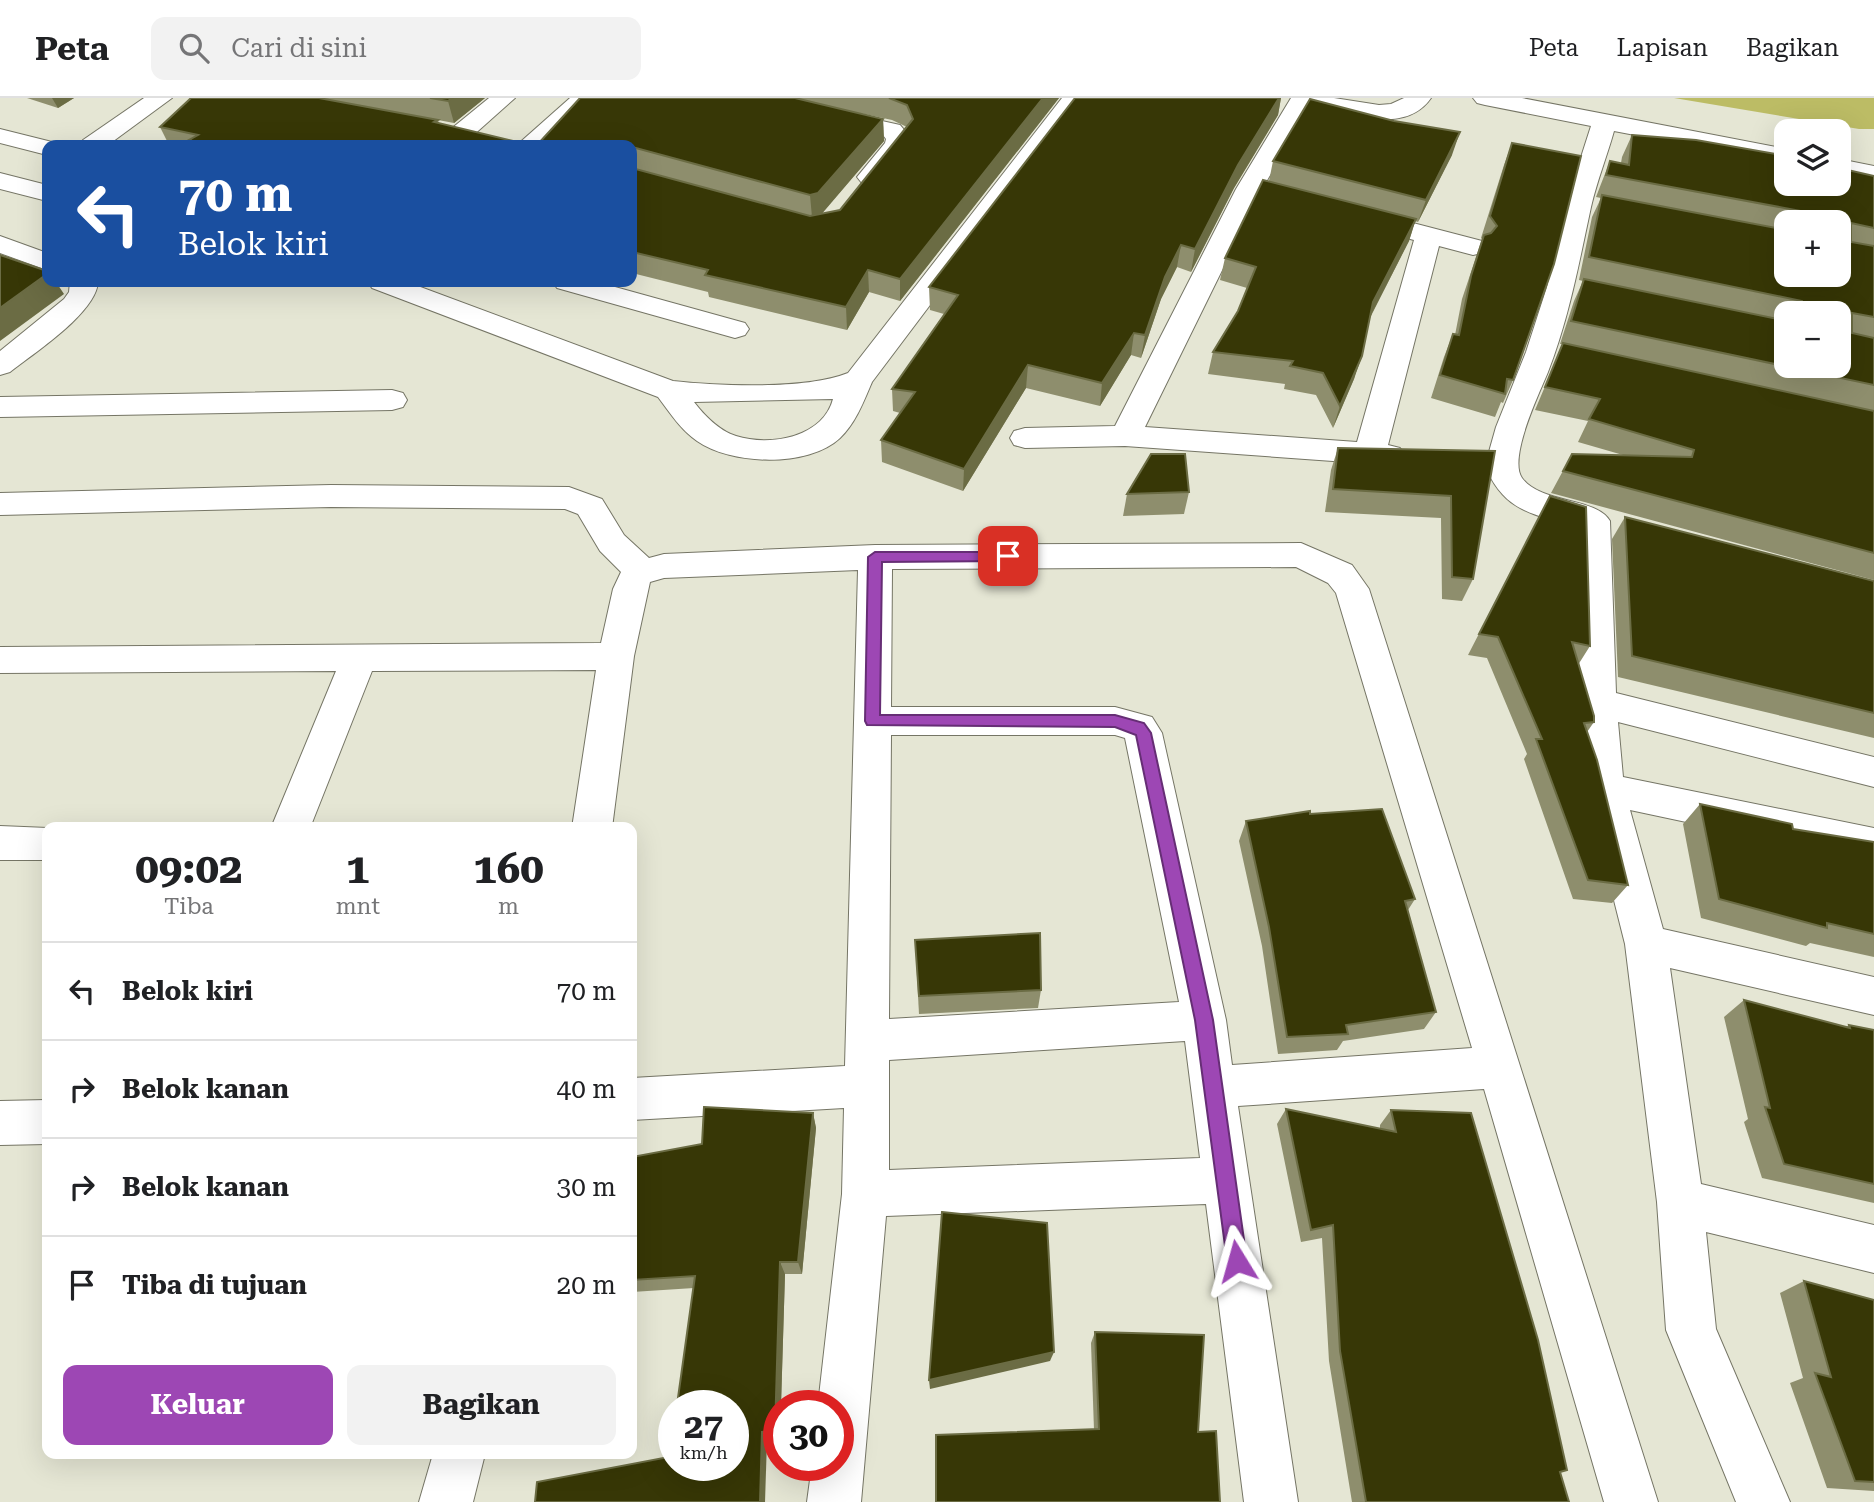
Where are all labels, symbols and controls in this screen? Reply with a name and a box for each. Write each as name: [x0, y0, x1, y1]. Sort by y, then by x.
search box: [151, 17, 641, 80]
text: Peta: [35, 29, 109, 68]
icon: search: [175, 29, 213, 67]
text: Cari di sini: [231, 33, 367, 63]
text: Peta: [1529, 34, 1579, 62]
text: Lapisan: [1617, 34, 1708, 62]
text: Bagikan: [1746, 34, 1839, 62]
map controls: [1774, 119, 1851, 378]
button: layers: [1774, 119, 1851, 196]
text: 70 m: [178, 166, 293, 223]
icon: left: [63, 168, 154, 259]
button: +: [1774, 210, 1851, 287]
text: Belok kiri: [178, 225, 329, 263]
button: −: [1774, 301, 1851, 378]
pin: [978, 526, 1038, 586]
icon: arrive: [989, 537, 1027, 575]
text: 09:02: [135, 844, 242, 893]
text: 1: [346, 844, 370, 893]
text: 160: [473, 844, 544, 893]
text: Tiba: [164, 893, 214, 920]
text: mnt: [336, 893, 380, 920]
text: m: [498, 893, 519, 920]
icon: left: [63, 972, 101, 1010]
text: Belok kiri: [122, 976, 253, 1006]
text: 70 m: [557, 976, 616, 1006]
icon: right: [63, 1070, 101, 1108]
text: Belok kanan: [122, 1074, 289, 1104]
text: 40 m: [557, 1074, 616, 1104]
icon: right: [63, 1168, 101, 1206]
text: Belok kanan: [122, 1172, 289, 1202]
text: 30 m: [557, 1172, 616, 1202]
position arrow: [1200, 1224, 1274, 1298]
icon: arrive: [63, 1266, 101, 1304]
text: Tiba di tujuan: [122, 1270, 307, 1300]
text: 20 m: [557, 1270, 616, 1300]
button: Keluar: [63, 1365, 333, 1445]
button: Bagikan: [347, 1365, 616, 1445]
speed limit sign: 30: [763, 1390, 854, 1481]
text: 27: [684, 1406, 723, 1447]
text: km/h: [679, 1442, 728, 1463]

